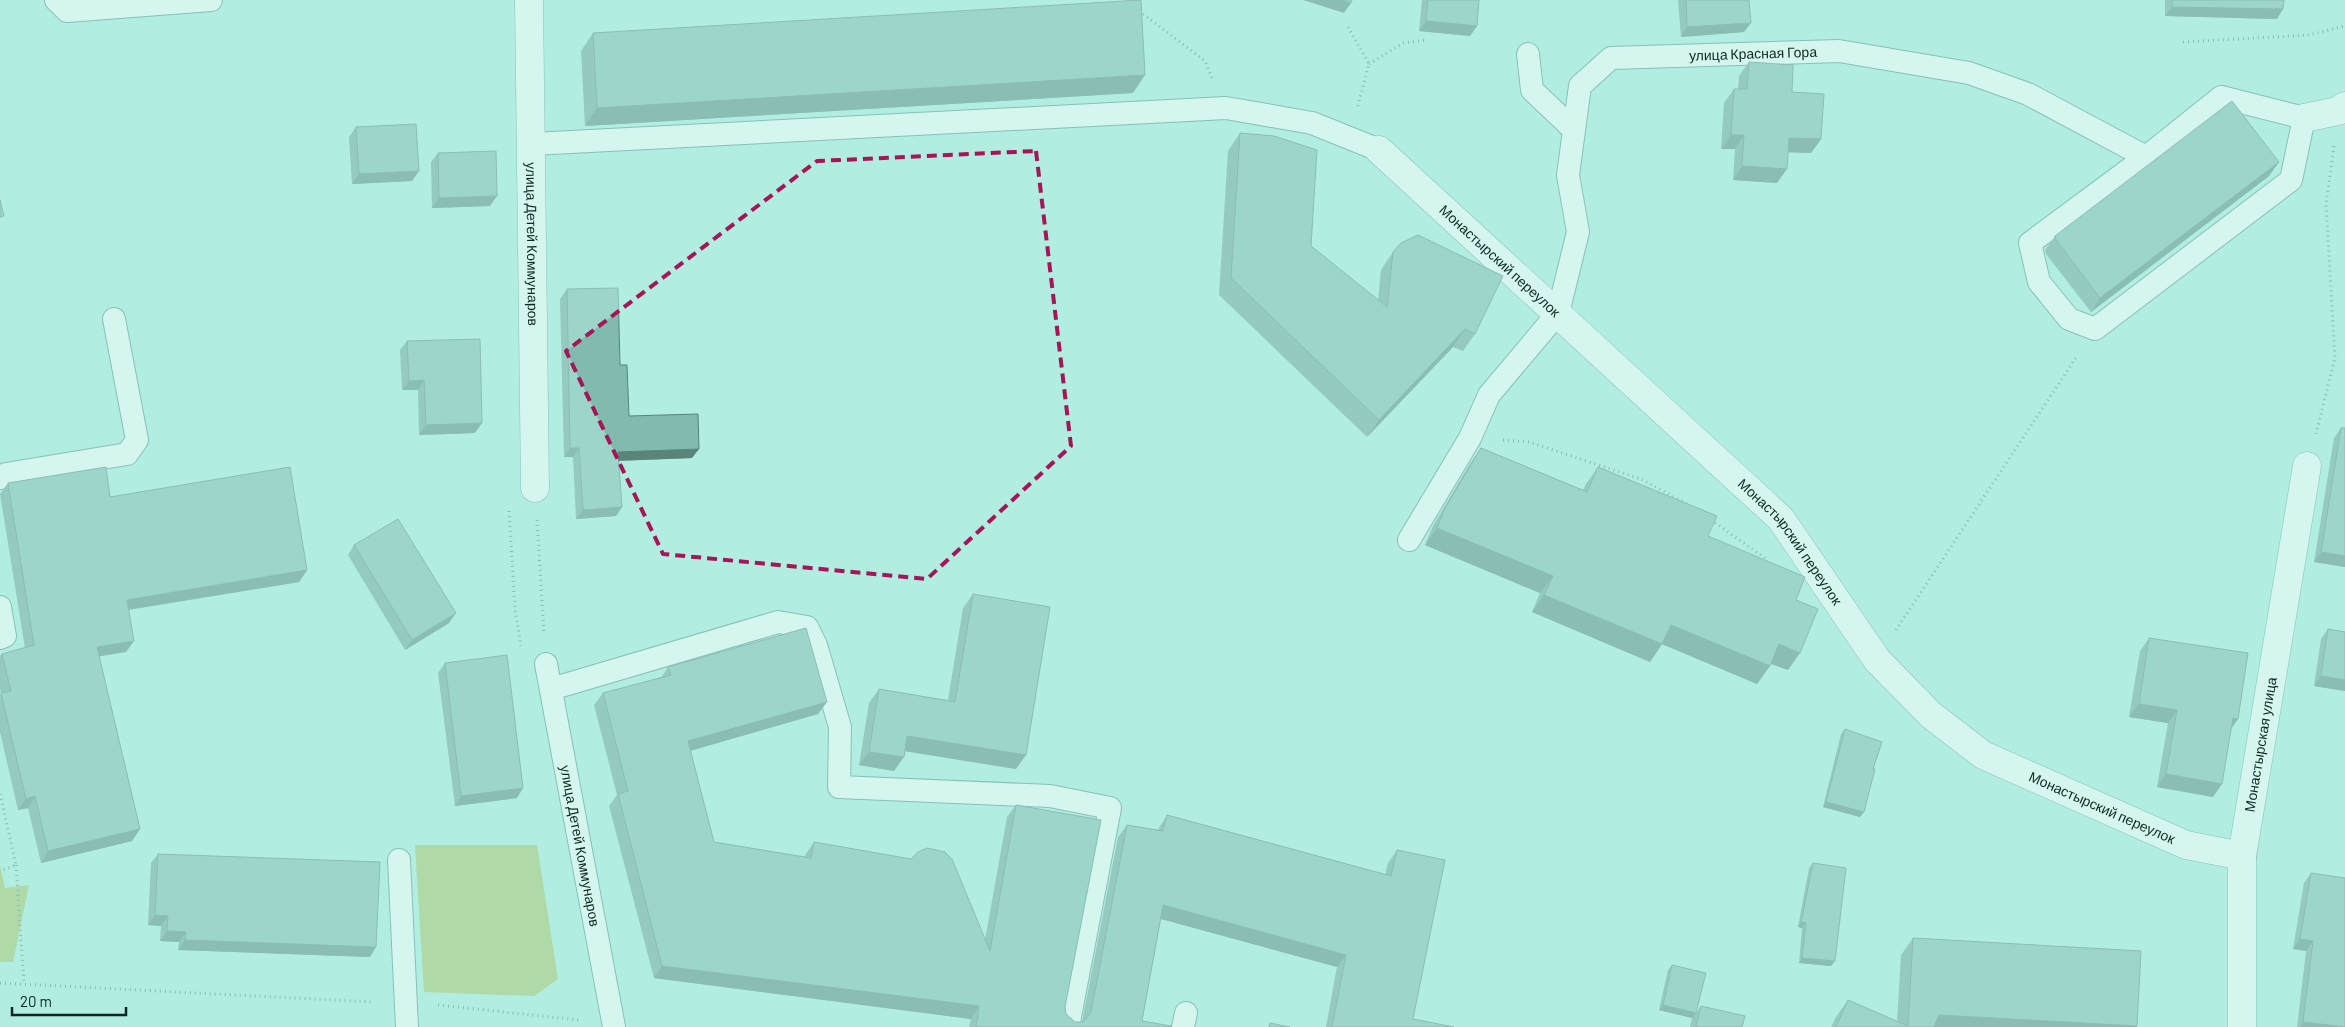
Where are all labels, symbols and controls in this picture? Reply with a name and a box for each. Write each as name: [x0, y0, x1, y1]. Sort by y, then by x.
street label: улица Красная Гора: [1689, 43, 1817, 64]
street label: улица Детей Коммунаров: [523, 162, 542, 326]
street label: Монастырский переулок: [1436, 201, 1565, 321]
street label: Монастырский переулок: [1735, 475, 1846, 609]
street label: Монастырская улица: [2240, 675, 2280, 813]
street label: улица Детей Коммунаров: [557, 764, 604, 928]
street label: Монастырский переулок: [2027, 768, 2178, 847]
scale bar: [12, 984, 126, 1016]
text: 20 m: [20, 992, 52, 1010]

